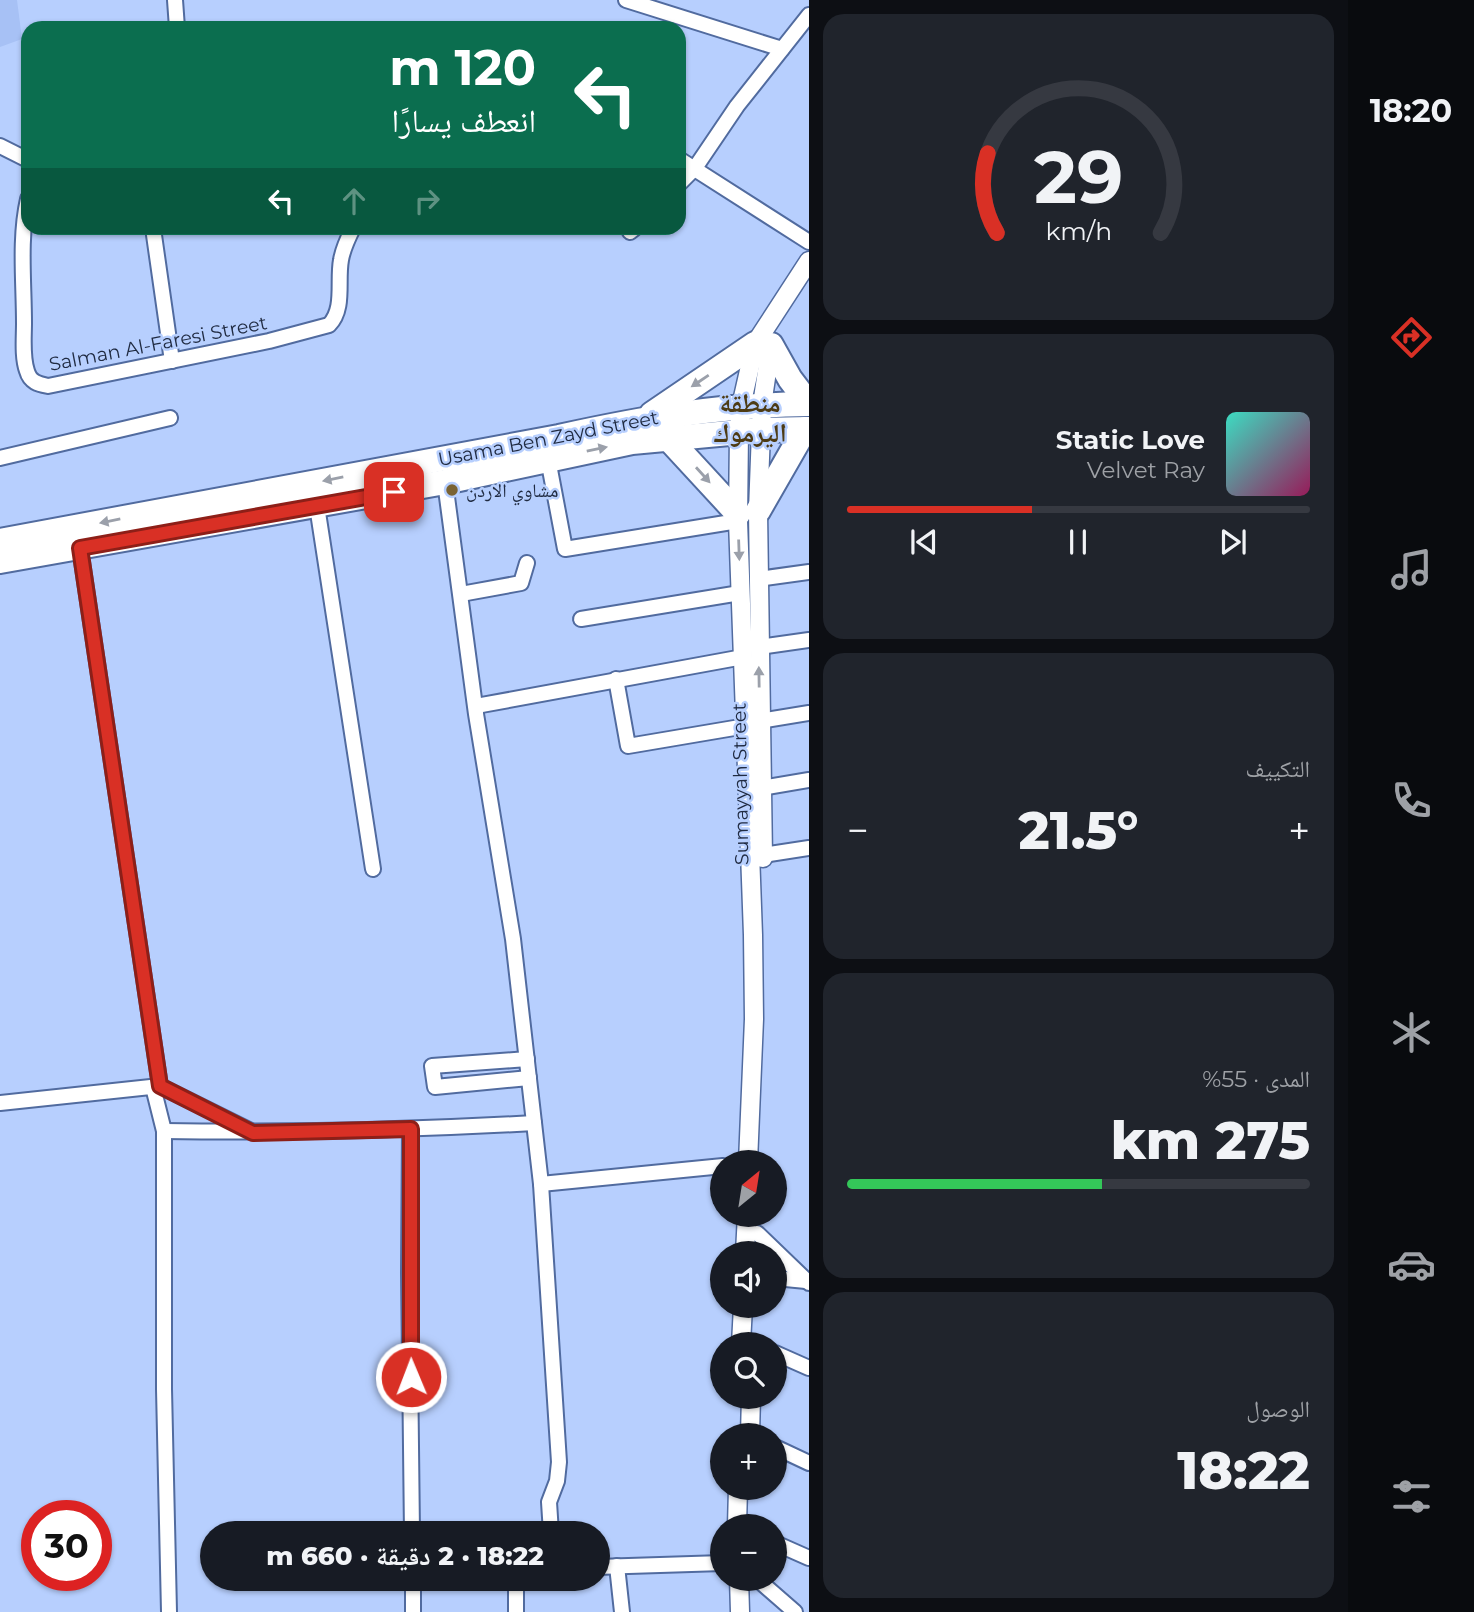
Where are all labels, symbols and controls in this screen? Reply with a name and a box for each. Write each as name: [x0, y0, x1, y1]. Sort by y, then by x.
text: 120 m: [389, 38, 536, 97]
icon: left: [560, 49, 651, 140]
text: 18:20: [1370, 91, 1452, 130]
text: انعطف يسارًا: [391, 101, 536, 140]
text: 29: [1034, 133, 1123, 221]
icon: left: [262, 182, 300, 220]
icon: ahead: [335, 182, 373, 220]
icon: right: [408, 182, 446, 220]
text: km/h: [1045, 216, 1112, 246]
street label: Salman Al-Faresi Street: [47, 311, 269, 376]
icon: directions: [1387, 313, 1436, 362]
one-way arrow: [690, 374, 710, 387]
district label: منطقة اليرموك: [713, 387, 787, 449]
street label: Usama Ben Zayd Street: [436, 406, 661, 471]
text: Static Love: [1056, 424, 1205, 456]
one-way arrow: [586, 444, 608, 455]
text: Velvet Ray: [1087, 456, 1205, 484]
pin: [364, 462, 424, 522]
one-way arrow: [695, 466, 711, 484]
icon: arrive: [375, 473, 413, 511]
one-way arrow: [322, 474, 344, 485]
place label: مشاوي الاردن: [466, 479, 558, 506]
marker: مشاوي الاردن: [444, 482, 460, 498]
one-way arrow: [99, 516, 121, 527]
icon: previous: [905, 523, 943, 561]
icon: pause: [1059, 523, 1097, 561]
icon: next: [1214, 523, 1252, 561]
one-way arrow: [733, 539, 744, 561]
icon: music: [1387, 545, 1436, 594]
one-way arrow: [753, 666, 765, 688]
street label: Sumayyah Street: [728, 702, 753, 865]
text: التكييف: [1245, 755, 1310, 783]
icon: phone: [1387, 776, 1436, 825]
text: 21.5°: [1019, 799, 1139, 862]
text: −: [847, 807, 869, 854]
text: +: [1288, 807, 1310, 854]
icon: climate: [1387, 1008, 1436, 1057]
text: المدى · 55%: [1202, 1065, 1310, 1093]
text: 275 km: [1111, 1109, 1310, 1172]
north arrow: [710, 1150, 788, 1227]
map controls: [710, 1150, 787, 1591]
icon: car: [1387, 1240, 1436, 1289]
button: sound: [710, 1241, 787, 1318]
button: search: [710, 1332, 787, 1409]
position arrow: [374, 1340, 448, 1414]
text: الوصول: [1246, 1395, 1310, 1423]
button: +: [710, 1423, 787, 1500]
text: 18:22: [1177, 1439, 1310, 1502]
icon: filters: [1387, 1472, 1436, 1521]
speed limit sign: 30: [21, 1500, 112, 1591]
button: −: [710, 1514, 787, 1591]
text: 18:22 · 2 دقيقة · 660 m: [266, 1540, 544, 1572]

